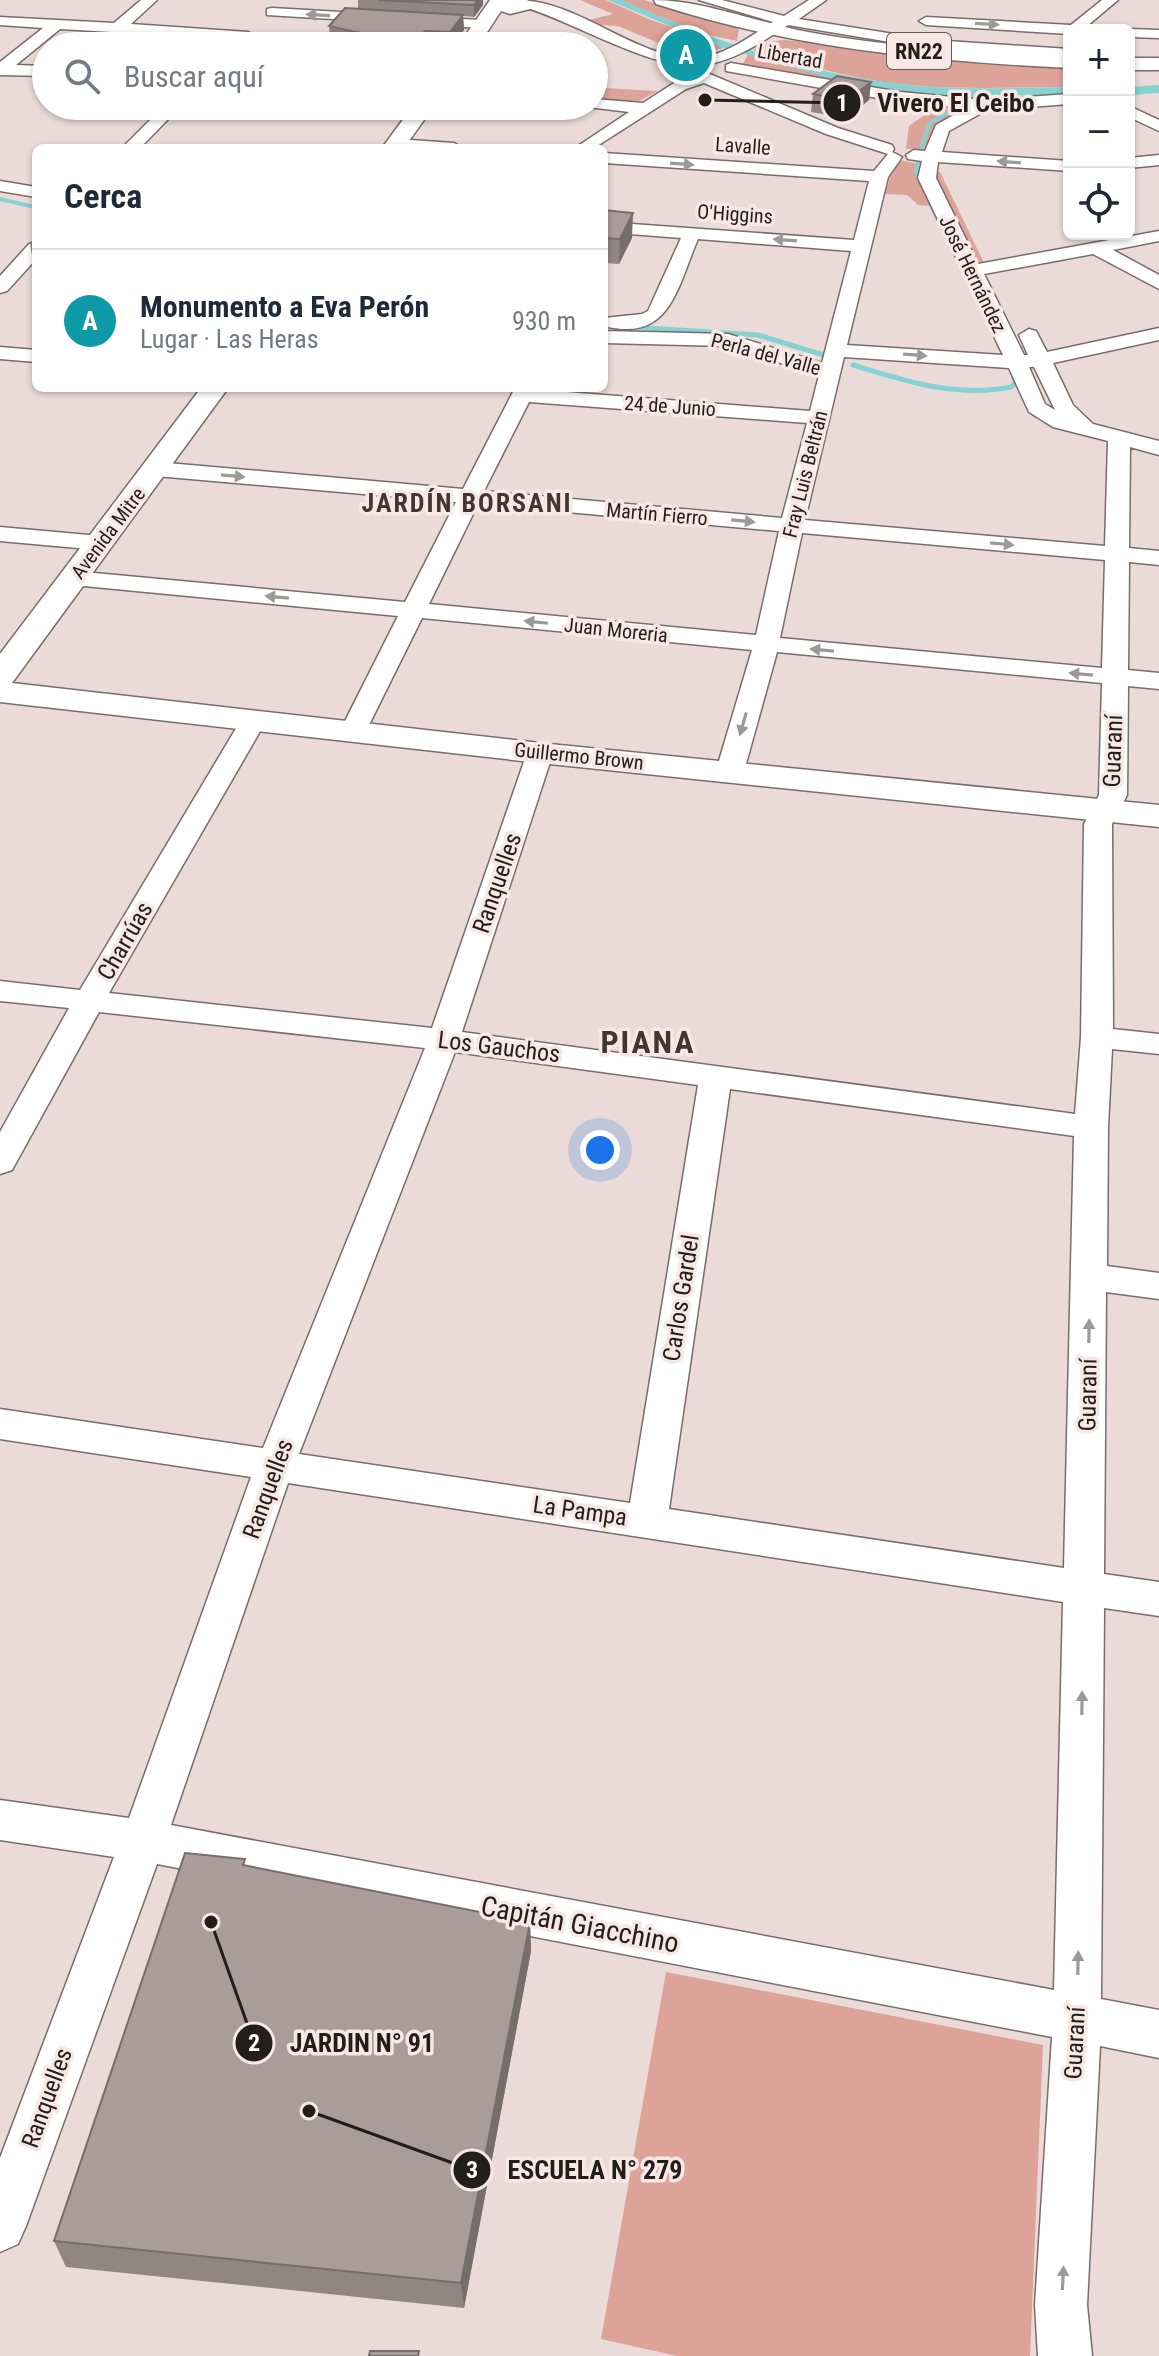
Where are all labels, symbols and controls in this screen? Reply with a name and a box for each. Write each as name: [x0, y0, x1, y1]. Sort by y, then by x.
one-way arrow: [305, 8, 330, 21]
one-way arrow: [975, 18, 1000, 31]
map controls: [1063, 24, 1135, 240]
button: +: [1063, 24, 1135, 96]
pin: A: [660, 25, 712, 85]
search box: [32, 32, 608, 120]
road number: RN22: [887, 33, 951, 69]
street label: Libertad: [756, 39, 824, 73]
icon: search: [60, 54, 104, 98]
text: Buscar aquí: [124, 59, 264, 94]
callout: Vivero El Ceibo: [822, 78, 1051, 128]
text: Vivero El Ceibo: [877, 88, 1035, 118]
text: 1: [836, 89, 848, 117]
button: −: [1063, 96, 1135, 168]
street label: Lavalle: [714, 132, 772, 160]
one-way arrow: [996, 155, 1021, 168]
one-way arrow: [670, 158, 695, 171]
button: locate: [1063, 168, 1135, 240]
text: Cerca: [64, 176, 142, 216]
street label: O'Higgins: [696, 199, 774, 229]
street label: José Hernández: [934, 211, 1012, 337]
one-way arrow: [772, 233, 797, 246]
text: Monumento a Eva Perón: [140, 289, 429, 324]
text: A: [82, 306, 98, 336]
text: 930 m: [512, 306, 576, 336]
text: Lugar · Las Heras: [140, 324, 319, 354]
street label: Perla del Valle: [709, 328, 823, 380]
one-way arrow: [903, 349, 928, 362]
street label: 24 de Junio: [623, 391, 717, 421]
street label: Fray Luis Beltrán: [778, 408, 832, 540]
one-way arrow: [221, 470, 246, 483]
street label: Avenida Mitre: [66, 483, 150, 583]
district label: JARDÍN BORSANI: [361, 488, 573, 518]
street label: Martín Fierro: [605, 498, 709, 530]
one-way arrow: [731, 515, 756, 528]
one-way arrow: [990, 538, 1015, 551]
one-way arrow: [264, 591, 289, 604]
street label: Juan Moreria: [563, 613, 669, 647]
one-way arrow: [523, 616, 548, 629]
one-way arrow: [809, 644, 834, 657]
one-way arrow: [1068, 667, 1093, 680]
one-way arrow: [737, 712, 749, 737]
street label: Guaraní: [1098, 713, 1128, 788]
street label: Guillermo Brown: [513, 737, 645, 775]
street label: Ranquelles: [467, 829, 527, 937]
street label: Charrúas: [92, 897, 158, 985]
district label: PIANA: [600, 1023, 696, 1061]
street label: Los Gauchos: [436, 1026, 562, 1068]
your location: [580, 1130, 620, 1170]
street label: Carlos Gardel: [657, 1233, 705, 1363]
one-way arrow: [1083, 1318, 1096, 1343]
street label: Guaraní: [1073, 1357, 1103, 1432]
street label: Ranquelles: [237, 1435, 299, 1543]
street label: La Pampa: [531, 1491, 629, 1531]
one-way arrow: [1076, 1690, 1088, 1715]
street label: Capitán Giacchino: [478, 1889, 682, 1960]
one-way arrow: [1071, 1950, 1084, 1975]
street label: Guaraní: [1059, 2005, 1091, 2080]
callout: JARDIN N° 91: [234, 2018, 450, 2068]
text: JARDIN N° 91: [290, 2028, 434, 2058]
text: 2: [248, 2029, 260, 2057]
street label: Ranquelles: [16, 2044, 78, 2152]
callout: ESCUELA N° 279: [452, 2145, 699, 2195]
text: ESCUELA N° 279: [508, 2155, 682, 2185]
text: 3: [466, 2156, 478, 2184]
one-way arrow: [1057, 2265, 1070, 2290]

